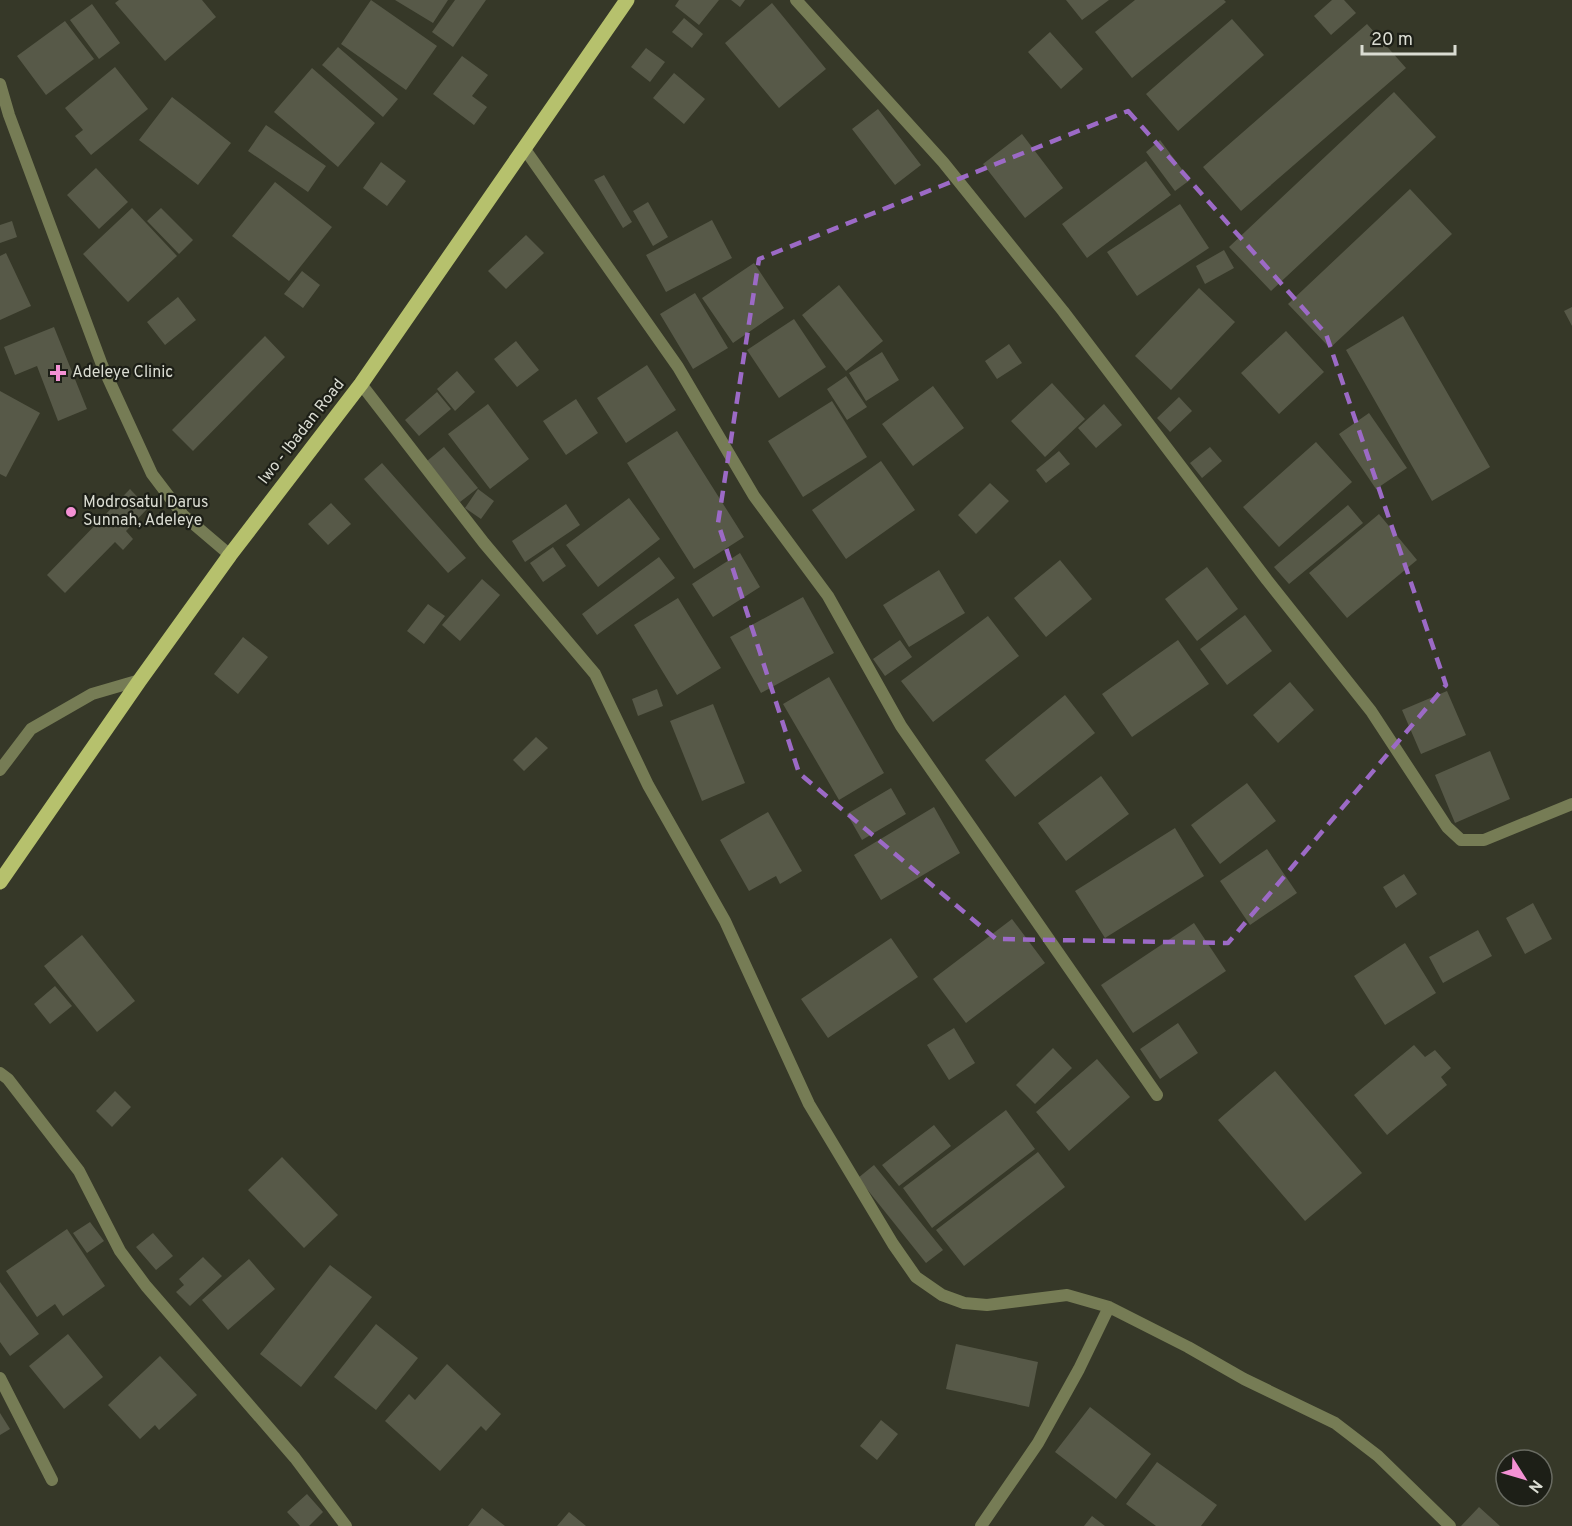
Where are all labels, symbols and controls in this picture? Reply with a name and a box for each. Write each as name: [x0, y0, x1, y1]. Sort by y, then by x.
scale bar: [1362, 18, 1455, 56]
text: 20 m: [1371, 29, 1413, 52]
place label: Adeleye Clinic: [72, 363, 173, 383]
marker: Adeleye Clinic: [49, 364, 67, 382]
street label: Iwo - Ibadan Road: [255, 375, 349, 489]
place label: Modrosatul Darus Sunnah, Adeleye: [83, 493, 209, 531]
marker: Modrosatul Darus Sunnah, Adeleye: [64, 505, 78, 519]
north arrow: [1494, 1448, 1554, 1508]
text: N: [1523, 1475, 1546, 1496]

